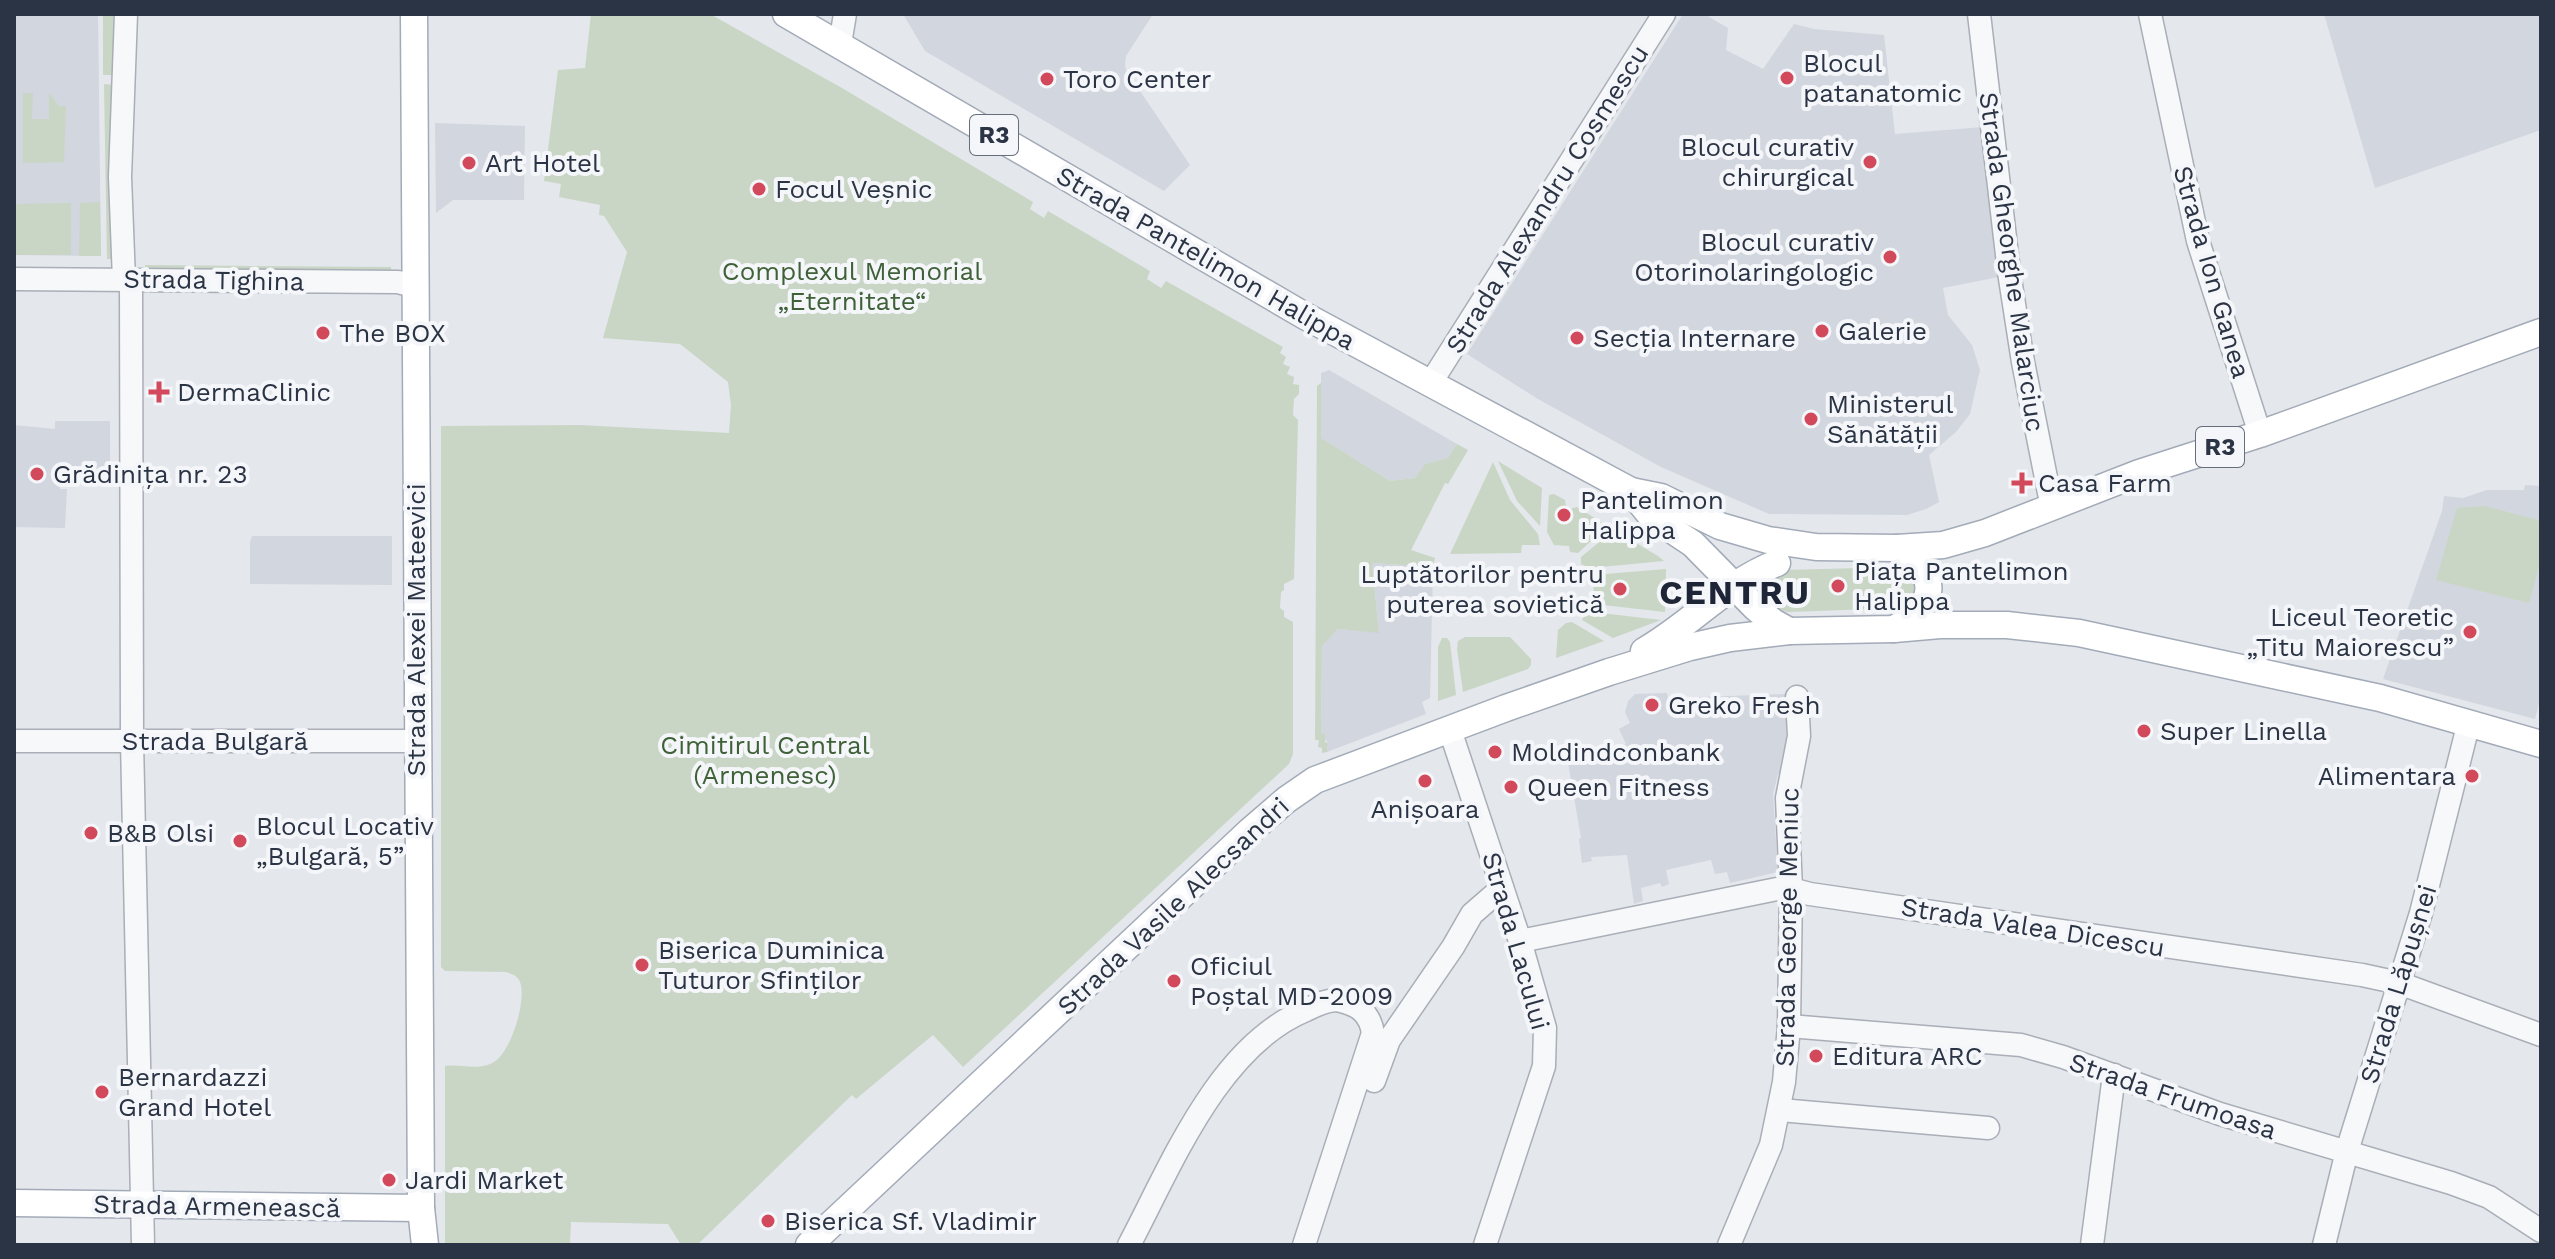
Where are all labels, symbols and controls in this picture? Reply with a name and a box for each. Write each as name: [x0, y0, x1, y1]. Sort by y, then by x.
street label: Strada Alexandru Cosmescu: [1439, 39, 1655, 359]
place label: Blocul patanatomic: [1803, 48, 1962, 108]
place label: Toro Center: [1063, 64, 1211, 94]
marker: Blocul patanatomic: [1778, 69, 1796, 87]
marker: Toro Center: [1038, 70, 1056, 88]
street label: Strada Gheorghe Malarciuc: [1973, 90, 2051, 434]
road number: R3: [970, 115, 1018, 155]
place label: Blocul curativ chirurgical: [1681, 132, 1854, 192]
place label: Art Hotel: [485, 148, 600, 178]
marker: Blocul curativ chirurgical: [1861, 153, 1879, 171]
marker: Art Hotel: [460, 154, 478, 172]
street label: Strada Pantelimon Halippa: [1051, 160, 1361, 356]
street label: Strada Ion Ganea: [2167, 163, 2257, 382]
place label: Focul Veșnic: [775, 174, 933, 204]
marker: Focul Veșnic: [750, 180, 768, 198]
place label: Blocul curativ Otorinolaringologic: [1634, 227, 1874, 287]
marker: Blocul curativ Otorinolaringologic: [1881, 248, 1899, 266]
park label: Complexul Memorial „Eternitate“: [722, 256, 982, 316]
street label: Strada Tighina: [123, 263, 305, 297]
place label: Galerie: [1838, 316, 1927, 346]
place label: The BOX: [339, 318, 446, 348]
marker: Galerie: [1813, 322, 1831, 340]
place label: Secția Internare: [1593, 323, 1796, 353]
marker: The BOX: [314, 324, 332, 342]
marker: Secția Internare: [1568, 329, 1586, 347]
place label: DermaClinic: [177, 377, 331, 407]
marker: DermaClinic: [148, 381, 170, 403]
place label: Ministerul Sănătății: [1827, 389, 1953, 449]
marker: Ministerul Sănătății: [1802, 410, 1820, 428]
road number: R3: [2196, 427, 2244, 467]
place label: Grădinița nr. 23: [53, 459, 248, 489]
marker: Grădinița nr. 23: [28, 465, 46, 483]
place label: Casa Farm: [2038, 468, 2172, 498]
marker: Casa Farm: [2013, 474, 2031, 492]
street label: Strada Alexei Mateevici: [401, 483, 431, 777]
place label: Pantelimon Halippa: [1580, 485, 1724, 545]
marker: Pantelimon Halippa: [1555, 506, 1573, 524]
place label: Piața Pantelimon Halippa: [1854, 556, 2069, 616]
place label: Luptătorilor pentru puterea sovietică: [1360, 559, 1604, 619]
district label: CENTRU: [1659, 572, 1811, 612]
marker: Piața Pantelimon Halippa: [1829, 577, 1847, 595]
marker: Luptătorilor pentru puterea sovietică: [1611, 580, 1629, 598]
place label: Liceul Teoretic „Titu Maiorescu”: [2247, 602, 2454, 662]
marker: Liceul Teoretic „Titu Maiorescu”: [2461, 623, 2479, 641]
place label: Greko Fresh: [1668, 690, 1821, 720]
marker: Greko Fresh: [1643, 696, 1661, 714]
place label: Super Linella: [2160, 716, 2327, 746]
marker: Super Linella: [2135, 722, 2153, 740]
street label: Strada Bulgară: [122, 726, 308, 756]
park label: Cimitirul Central (Armenesc): [660, 730, 870, 790]
place label: Moldindconbank: [1511, 737, 1721, 767]
marker: Moldindconbank: [1486, 743, 1504, 761]
place label: Alimentara: [2318, 761, 2456, 791]
marker: Alimentara: [2463, 767, 2481, 785]
marker: Anișoara: [1416, 772, 1434, 790]
place label: Queen Fitness: [1527, 772, 1710, 802]
marker: Queen Fitness: [1502, 778, 1520, 796]
street label: Strada George Meniuc: [1770, 787, 1804, 1067]
street label: Strada Vasile Alecsandri: [1051, 791, 1295, 1021]
place label: Anișoara: [1370, 794, 1480, 824]
place label: Blocul Locativ „Bulgară, 5”: [256, 811, 434, 871]
place label: B&B Olsi: [107, 818, 214, 848]
marker: B&B Olsi: [82, 824, 100, 842]
marker: Blocul Locativ „Bulgară, 5”: [231, 832, 249, 850]
street label: Strada Lacului: [1476, 849, 1556, 1033]
street label: Strada Lăpușnei: [2354, 881, 2442, 1087]
street label: Strada Valea Dicescu: [1899, 891, 2167, 963]
place label: Biserica Duminica Tuturor Sfinților: [658, 935, 885, 995]
place label: Oficiul Poștal MD-2009: [1190, 951, 1393, 1011]
marker: Biserica Duminica Tuturor Sfinților: [633, 956, 651, 974]
marker: Oficiul Poștal MD-2009: [1165, 972, 1183, 990]
place label: Editura ARC: [1832, 1041, 1983, 1071]
marker: Editura ARC: [1807, 1047, 1825, 1065]
street label: Strada Frumoasa: [2066, 1047, 2281, 1146]
place label: Bernardazzi Grand Hotel: [118, 1062, 271, 1122]
marker: Bernardazzi Grand Hotel: [93, 1083, 111, 1101]
place label: Jardi Market: [405, 1165, 563, 1195]
marker: Jardi Market: [380, 1171, 398, 1189]
street label: Strada Armenească: [93, 1189, 341, 1223]
place label: Biserica Sf. Vladimir: [784, 1206, 1037, 1236]
marker: Biserica Sf. Vladimir: [759, 1212, 777, 1230]

